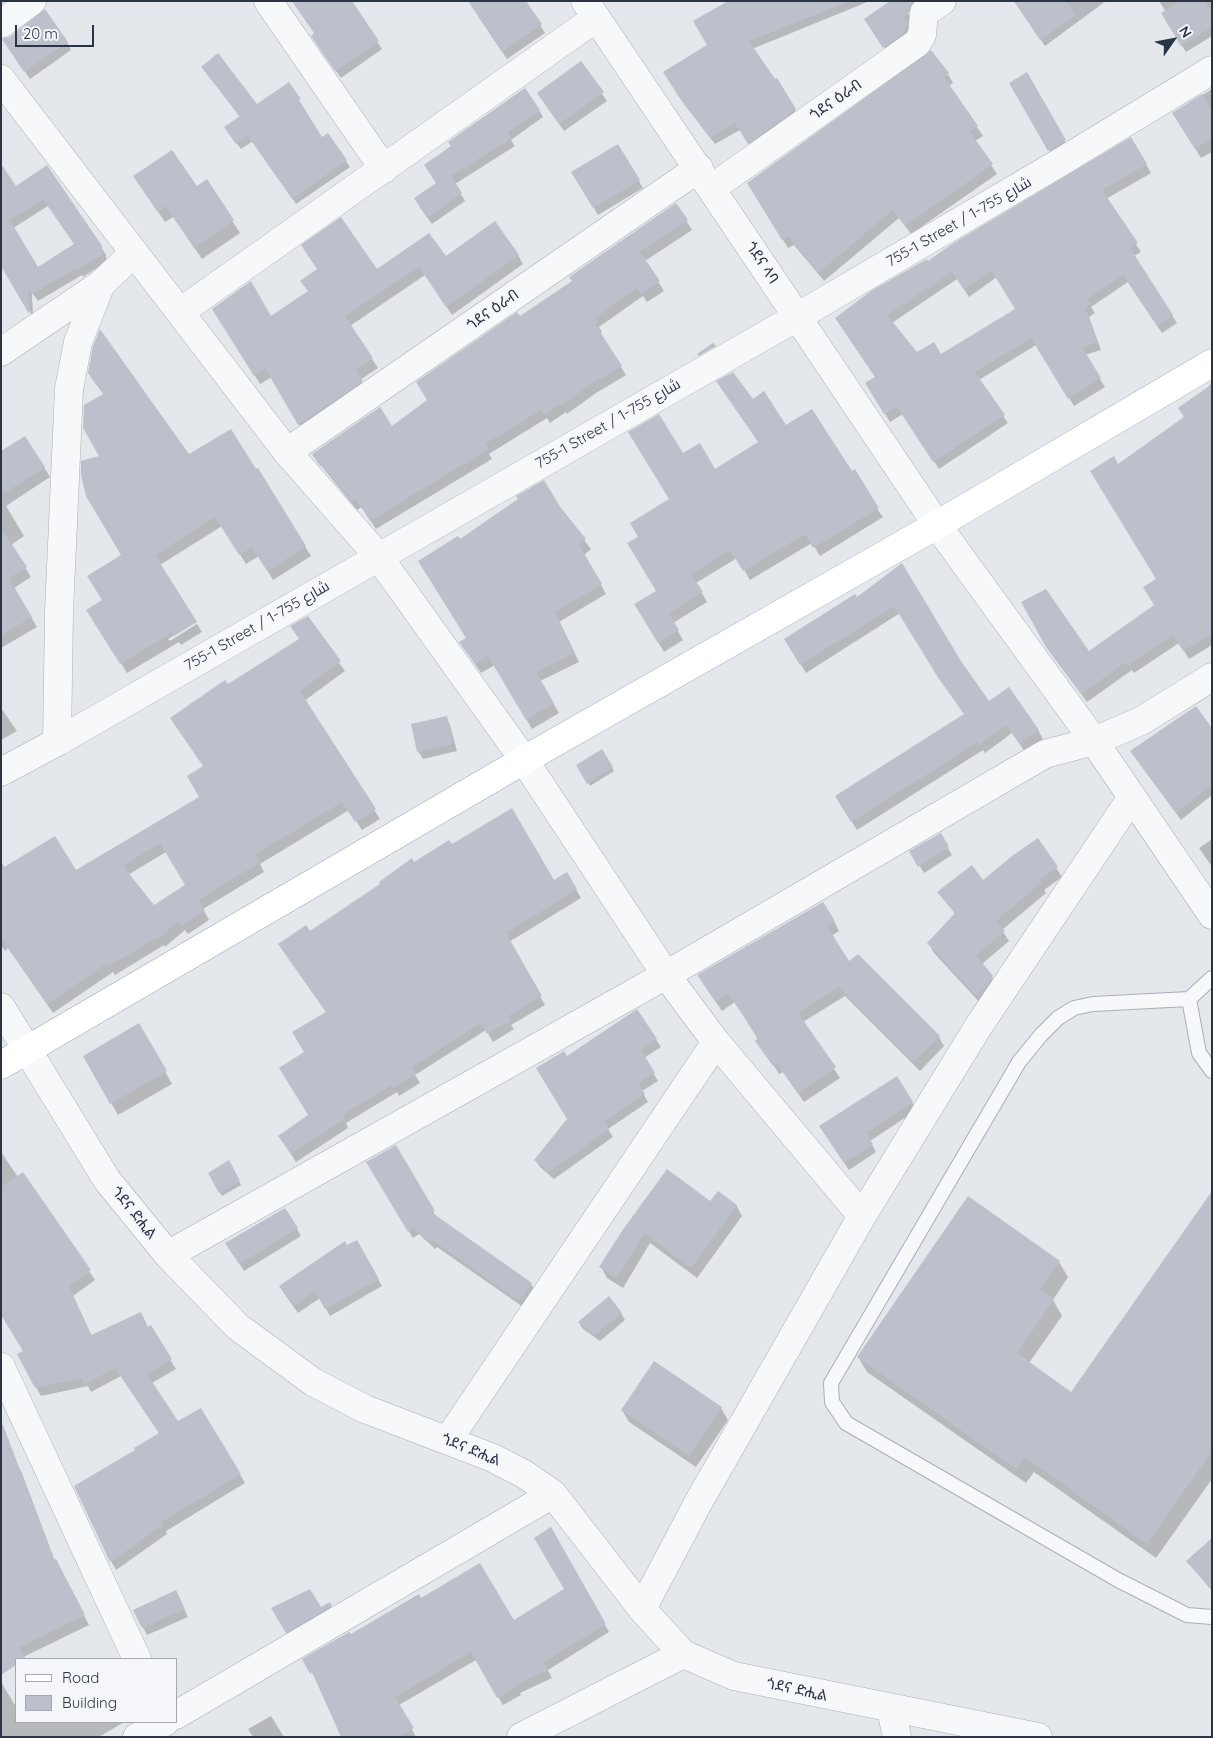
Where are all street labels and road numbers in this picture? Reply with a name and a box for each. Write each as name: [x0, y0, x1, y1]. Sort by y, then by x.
street label: ጎደና ዕራብ: [807, 76, 865, 124]
street label: 755-1 Street / شارع 755-1: [883, 173, 1035, 271]
street label: ጎደና ላባ: [742, 239, 782, 287]
street label: ጎደና ዕራብ: [464, 286, 522, 334]
street label: 755-1 Street / شارع 755-1: [532, 375, 684, 473]
street label: 755-1 Street / شارع 755-1: [181, 577, 333, 675]
street label: ጎደና ድሒል: [108, 1183, 160, 1243]
street label: ጎደና ድሒል: [439, 1430, 503, 1470]
street label: ጎደና ድሒል: [765, 1675, 829, 1705]

